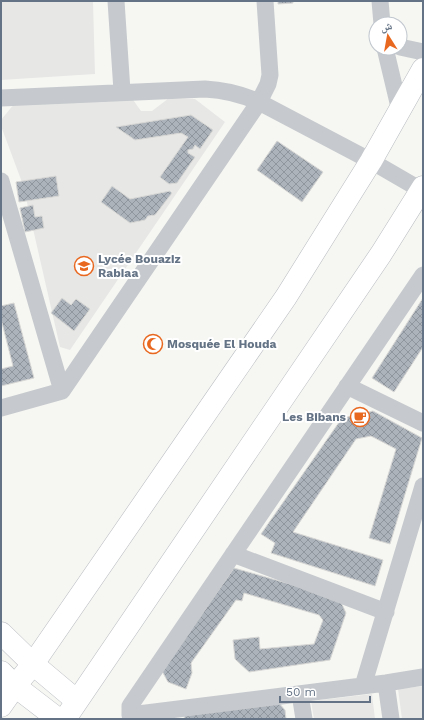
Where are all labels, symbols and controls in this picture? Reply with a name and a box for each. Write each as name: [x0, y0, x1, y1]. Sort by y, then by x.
north arrow: [368, 16, 408, 56]
text: ش: [379, 19, 394, 35]
place label: Lycée Bouaziz Rabiaa: [98, 252, 181, 280]
school or university icon: Lycée Bouaziz Rabiaa: [73, 255, 95, 277]
mosque icon: Mosquée El Houda: [142, 333, 164, 355]
place label: Mosquée El Houda: [167, 337, 276, 351]
cafe icon: Les Bibans: [349, 406, 371, 428]
place label: Les Bibans: [282, 410, 347, 424]
scale bar: [280, 678, 370, 704]
text: 50 m: [286, 685, 316, 699]

